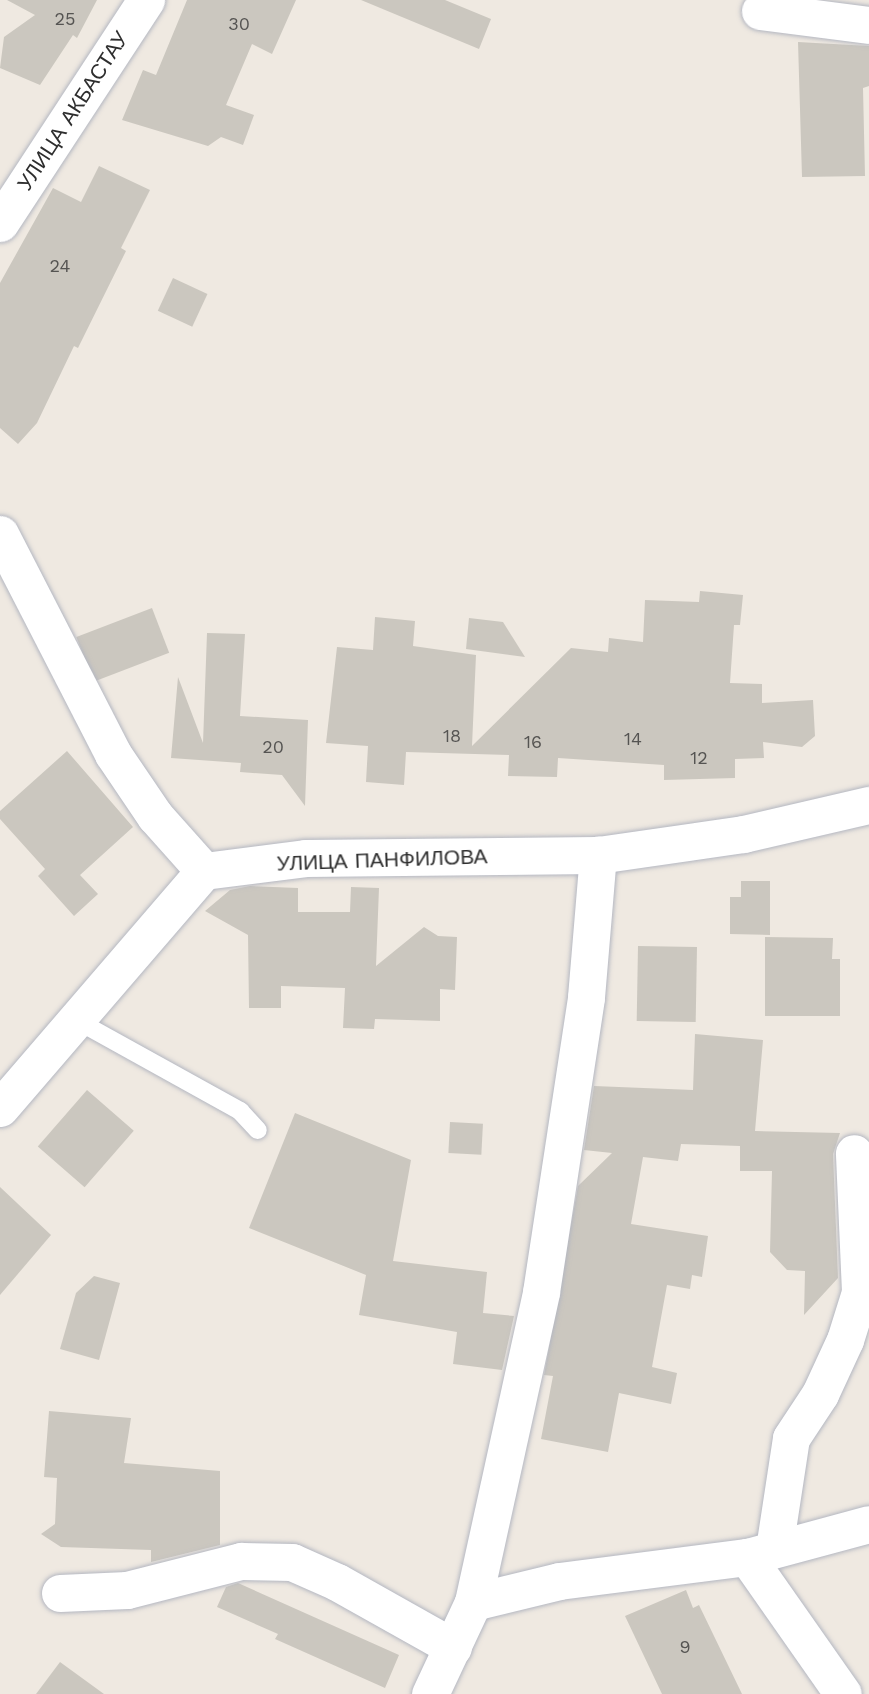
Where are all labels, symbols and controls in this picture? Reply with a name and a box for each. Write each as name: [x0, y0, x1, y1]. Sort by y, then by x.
house number: 25: [55, 8, 75, 30]
house number: 30: [228, 13, 250, 35]
street label: УЛИЦА АКБАСТАУ: [12, 27, 134, 195]
house number: 24: [50, 255, 70, 277]
house number: 18: [443, 725, 461, 747]
house number: 14: [624, 728, 642, 750]
house number: 16: [524, 731, 542, 753]
house number: 20: [262, 736, 284, 758]
house number: 12: [690, 747, 708, 769]
street label: УЛИЦА ПАНФИЛОВА: [276, 844, 488, 876]
house number: 9: [679, 1636, 691, 1658]

